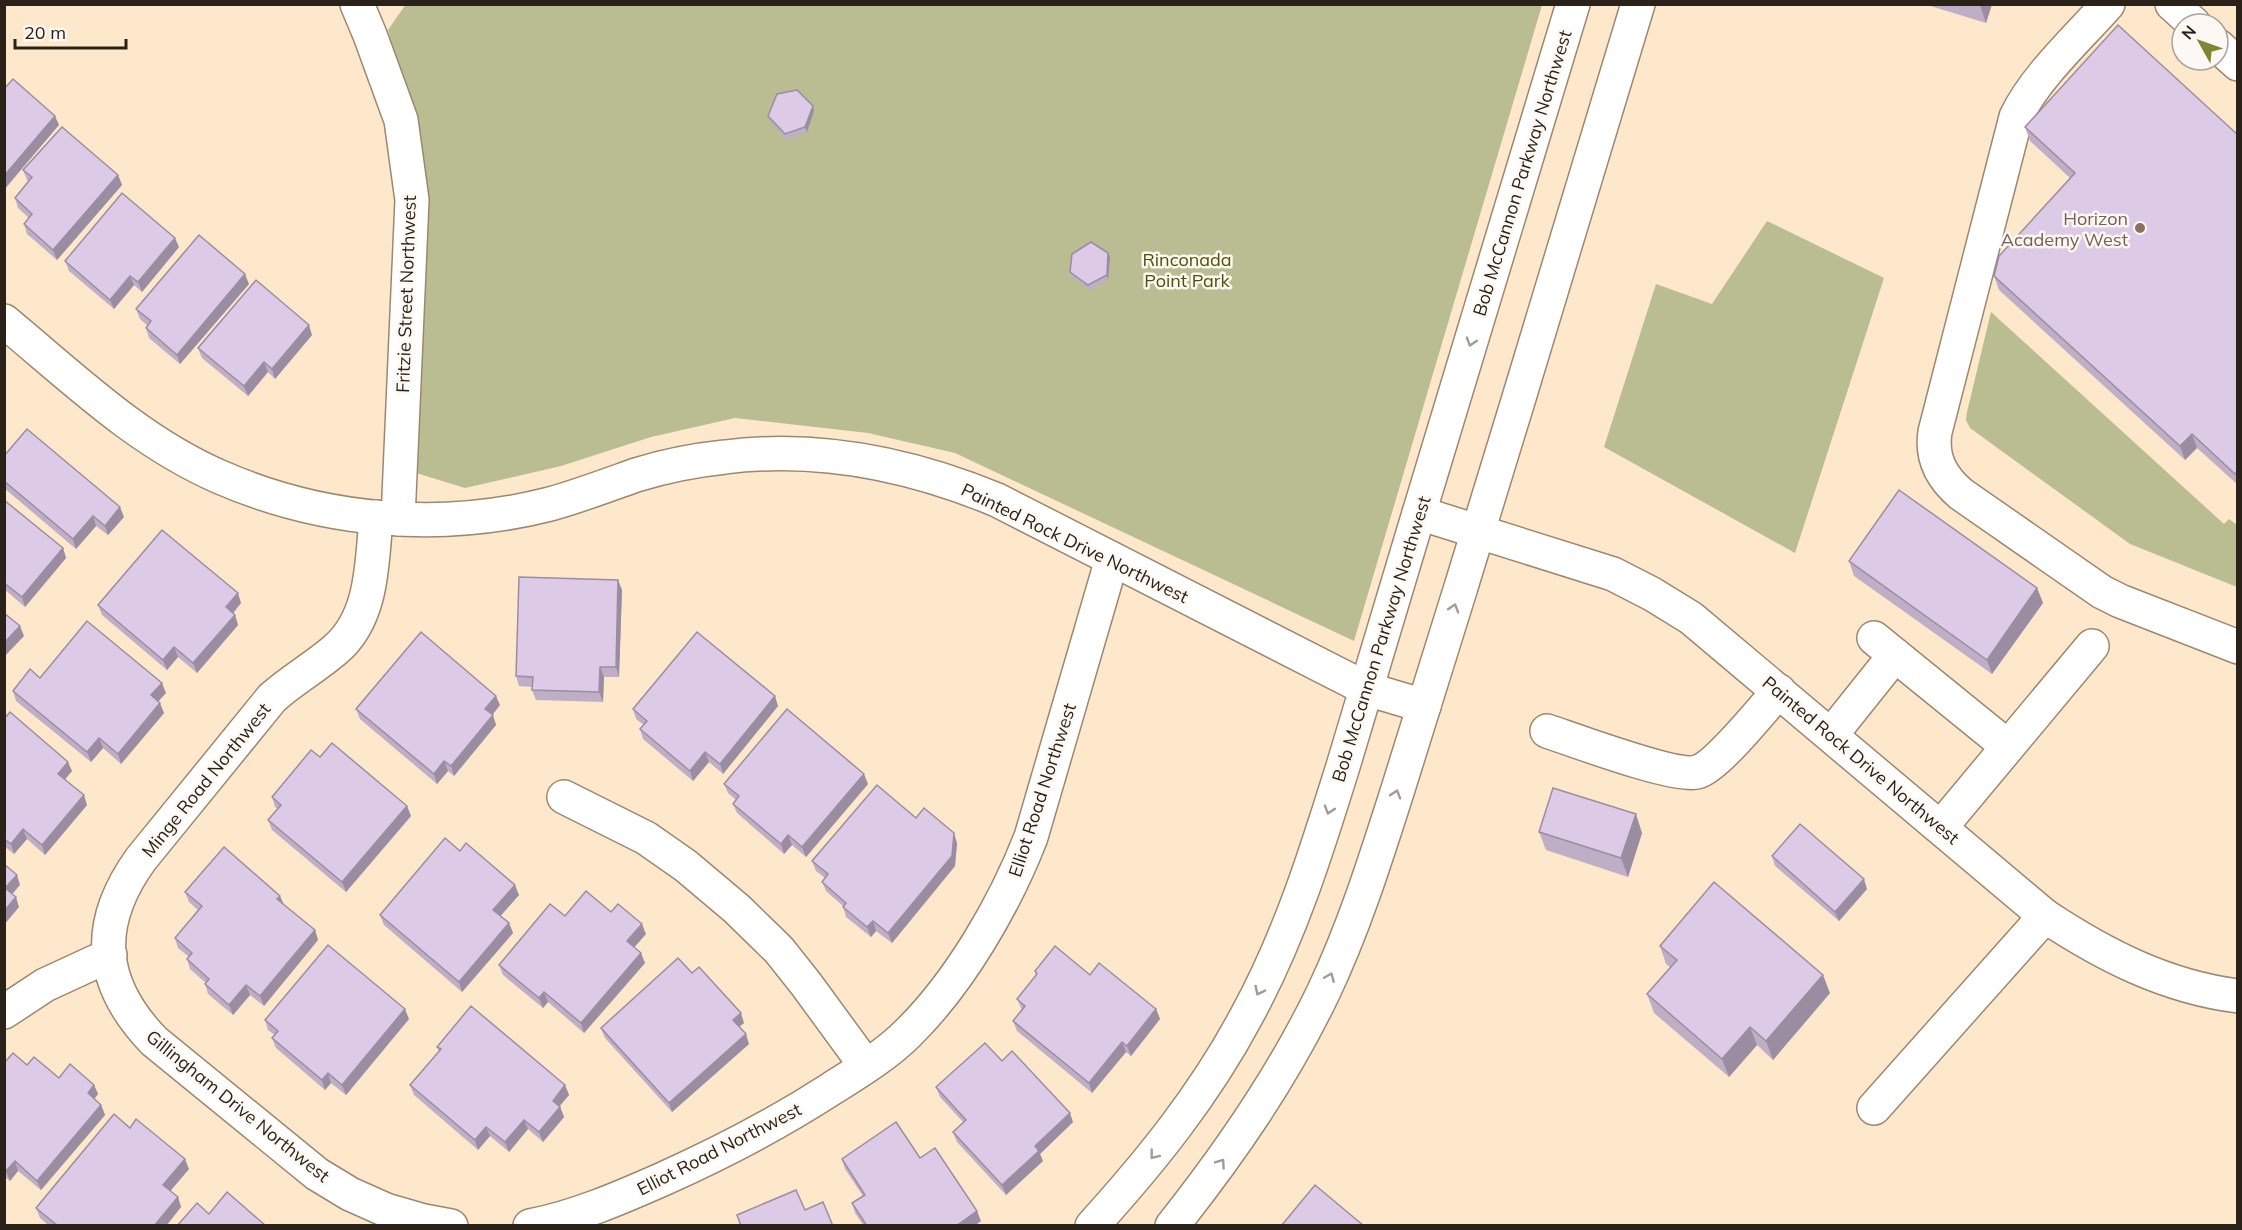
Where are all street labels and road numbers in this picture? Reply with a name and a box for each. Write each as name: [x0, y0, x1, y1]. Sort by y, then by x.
street label: Bob McCannon Parkway Northwest: [1467, 27, 1577, 319]
street label: Fritzie Street Northwest: [391, 195, 421, 393]
street label: Painted Rock Drive Northwest: [958, 478, 1192, 608]
street label: Bob McCannon Parkway Northwest: [1326, 493, 1436, 785]
street label: Painted Rock Drive Northwest: [1758, 671, 1964, 849]
street label: Minge Road Northwest: [137, 698, 275, 862]
street label: Elliot Road Northwest: [1003, 700, 1081, 880]
street label: Gillingham Drive Northwest: [142, 1025, 334, 1187]
street label: Elliot Road Northwest: [633, 1098, 805, 1200]

